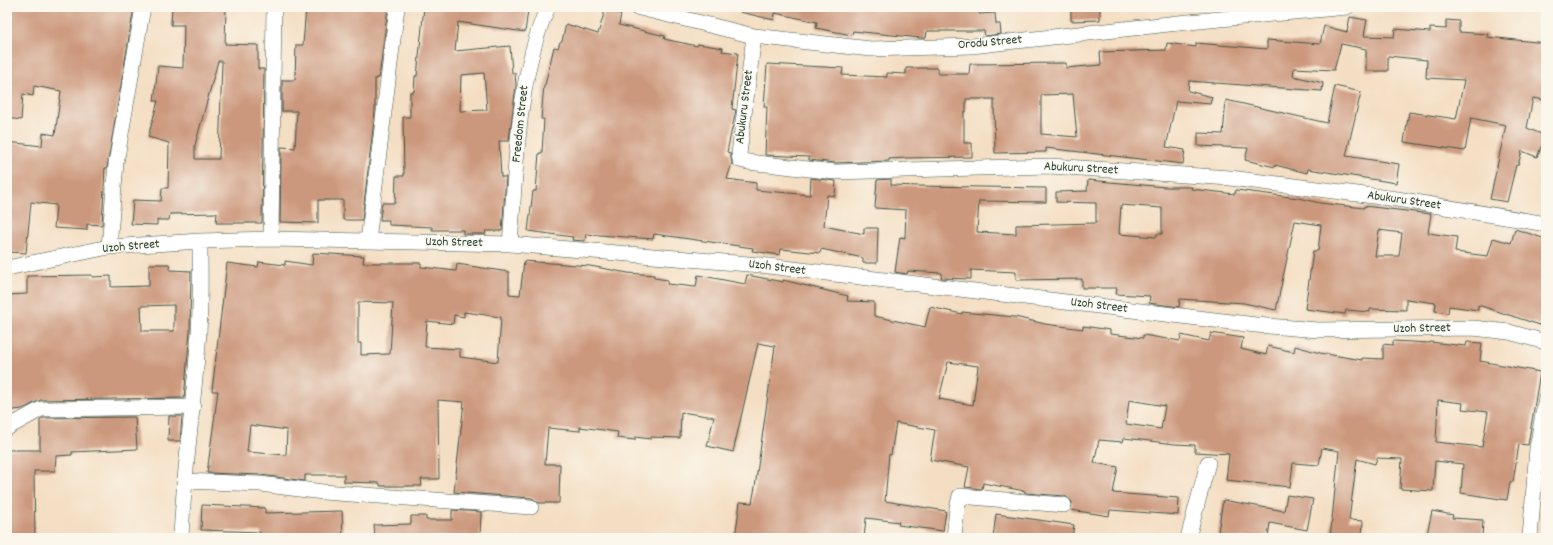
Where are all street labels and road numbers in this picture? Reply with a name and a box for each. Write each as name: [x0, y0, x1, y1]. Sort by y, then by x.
street label: Orodu Street: [957, 31, 1023, 55]
street label: Abukuru Street: [731, 69, 759, 145]
street label: Freedom Street: [508, 84, 535, 164]
street label: Abukuru Street: [1043, 158, 1119, 180]
street label: Abukuru Street: [1366, 186, 1442, 216]
street label: Uzoh Street: [425, 233, 483, 253]
street label: Uzoh Street: [102, 235, 161, 259]
street label: Uzoh Street: [747, 255, 807, 281]
street label: Uzoh Street: [1069, 293, 1129, 319]
street label: Uzoh Street: [1393, 319, 1451, 339]

